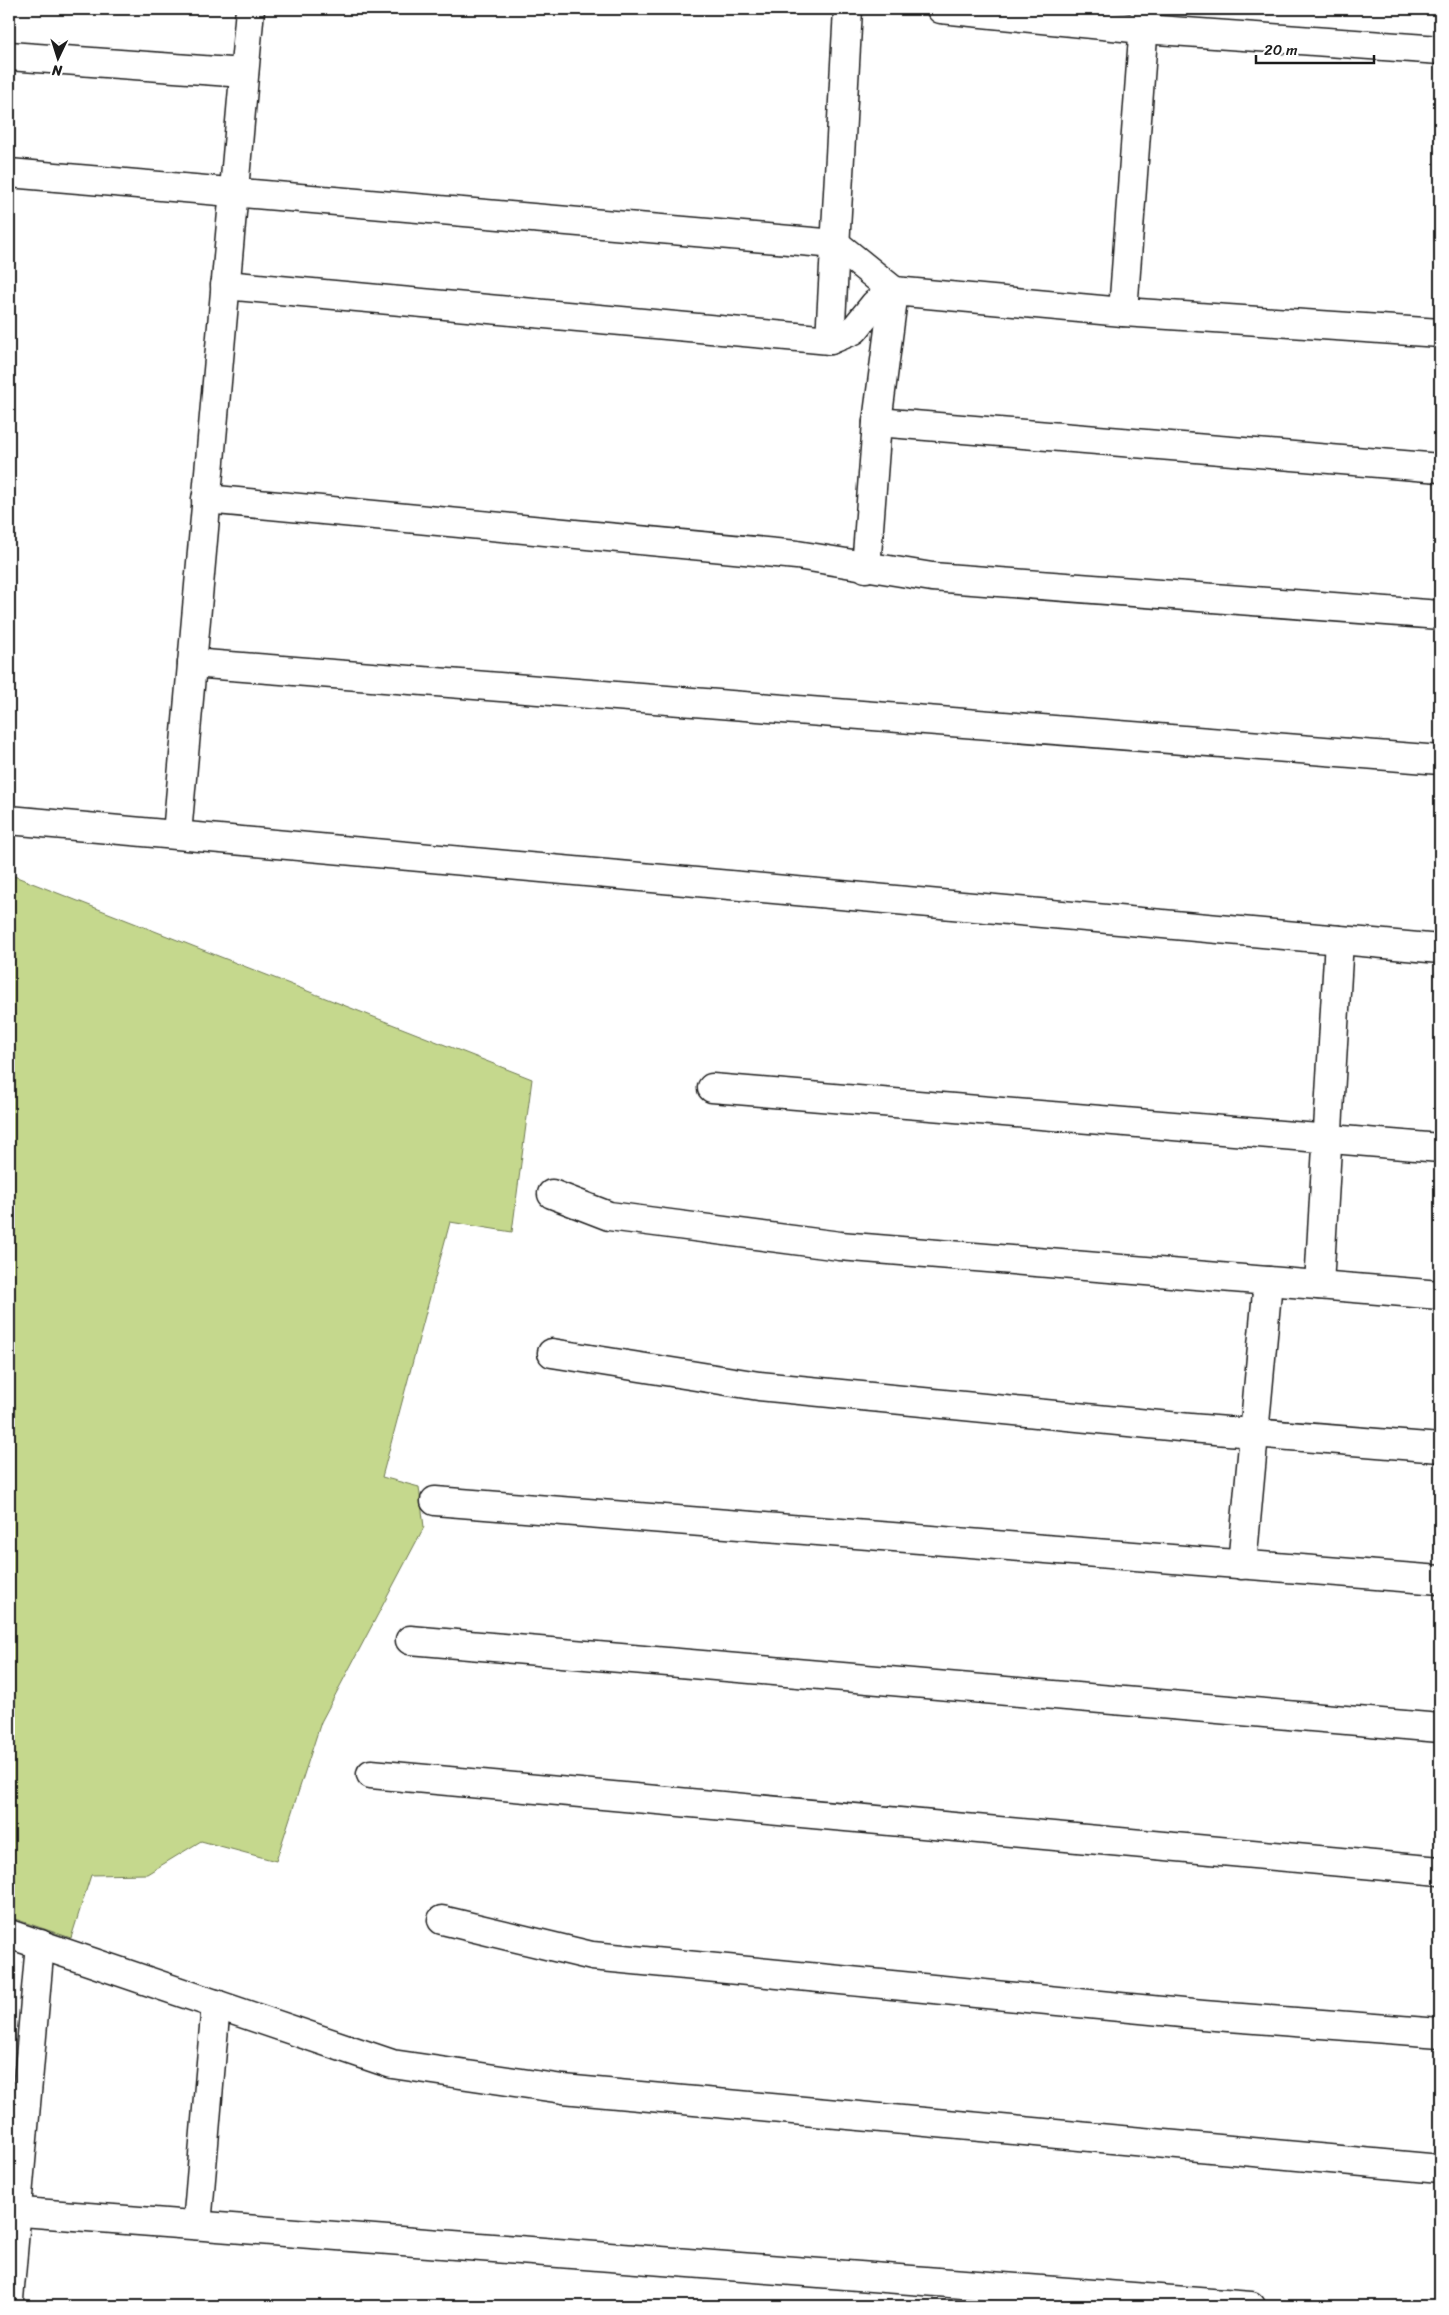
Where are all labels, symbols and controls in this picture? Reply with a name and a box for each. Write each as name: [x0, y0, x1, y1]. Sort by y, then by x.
north arrow: [32, 32, 82, 82]
scale bar: [1256, 32, 1374, 64]
text: 20 m: [1264, 37, 1298, 63]
text: N: [51, 58, 64, 83]

